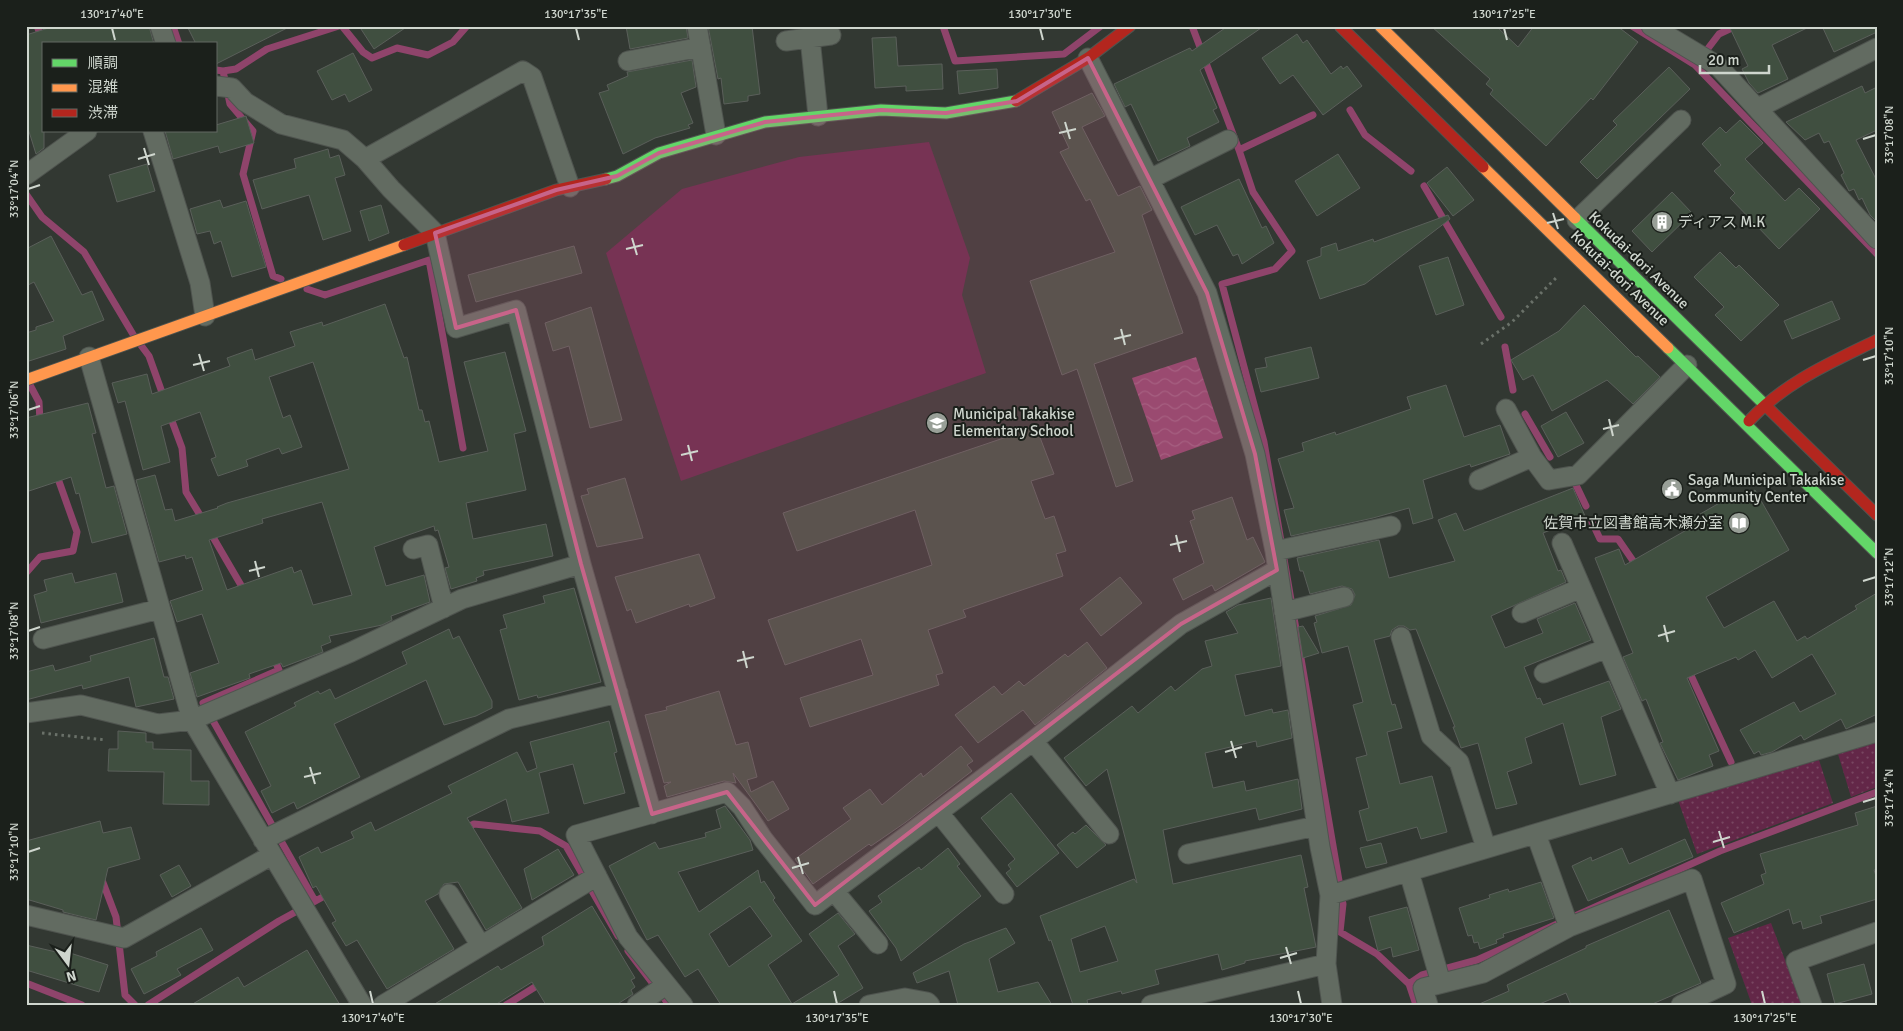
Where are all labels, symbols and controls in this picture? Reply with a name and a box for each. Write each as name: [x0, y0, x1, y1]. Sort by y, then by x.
text: 130°17'40"E: [80, 7, 144, 22]
text: 130°17'35"E: [544, 7, 608, 22]
text: 130°17'30"E: [1008, 7, 1072, 22]
text: 130°17'25"E: [1472, 7, 1536, 22]
legend: [42, 42, 218, 132]
scale bar: [1700, 42, 1769, 74]
text: 20 m: [1708, 51, 1739, 69]
text: 順調: [88, 54, 118, 72]
text: 混雑: [88, 78, 118, 96]
text: 渋滞: [88, 104, 118, 122]
text: 33°17'08"N: [1882, 106, 1897, 164]
text: 33°17'04"N: [7, 160, 22, 218]
street label: Kokudai-dori Avenue: [1585, 207, 1693, 313]
building icon: ディアス M.K: [1650, 210, 1674, 234]
place label: ディアス M.K: [1678, 213, 1765, 231]
street label: Kokutai-dori Avenue: [1567, 226, 1673, 330]
text: 33°17'10"N: [1882, 327, 1897, 385]
text: 33°17'06"N: [7, 381, 22, 439]
place label: Municipal Takakise Elementary School: [953, 405, 1075, 440]
school or university icon: Municipal Takakise Elementary School: [925, 411, 949, 435]
place label: Saga Municipal Takakise Community Center: [1688, 471, 1844, 506]
public building icon: Saga Municipal Takakise Community Center: [1660, 477, 1684, 501]
library icon: 佐賀市立図書館高木瀬分室: [1727, 511, 1751, 535]
place label: 佐賀市立図書館高木瀬分室: [1543, 514, 1723, 532]
text: 33°17'12"N: [1882, 548, 1897, 606]
text: 33°17'08"N: [7, 602, 22, 660]
text: 33°17'14"N: [1882, 769, 1897, 827]
text: 33°17'10"N: [7, 823, 22, 881]
north arrow: [42, 938, 92, 988]
text: N: [64, 967, 78, 986]
text: 130°17'40"E: [341, 1011, 405, 1026]
text: 130°17'35"E: [805, 1011, 869, 1026]
text: 130°17'30"E: [1269, 1011, 1333, 1026]
text: 130°17'25"E: [1733, 1011, 1797, 1026]

